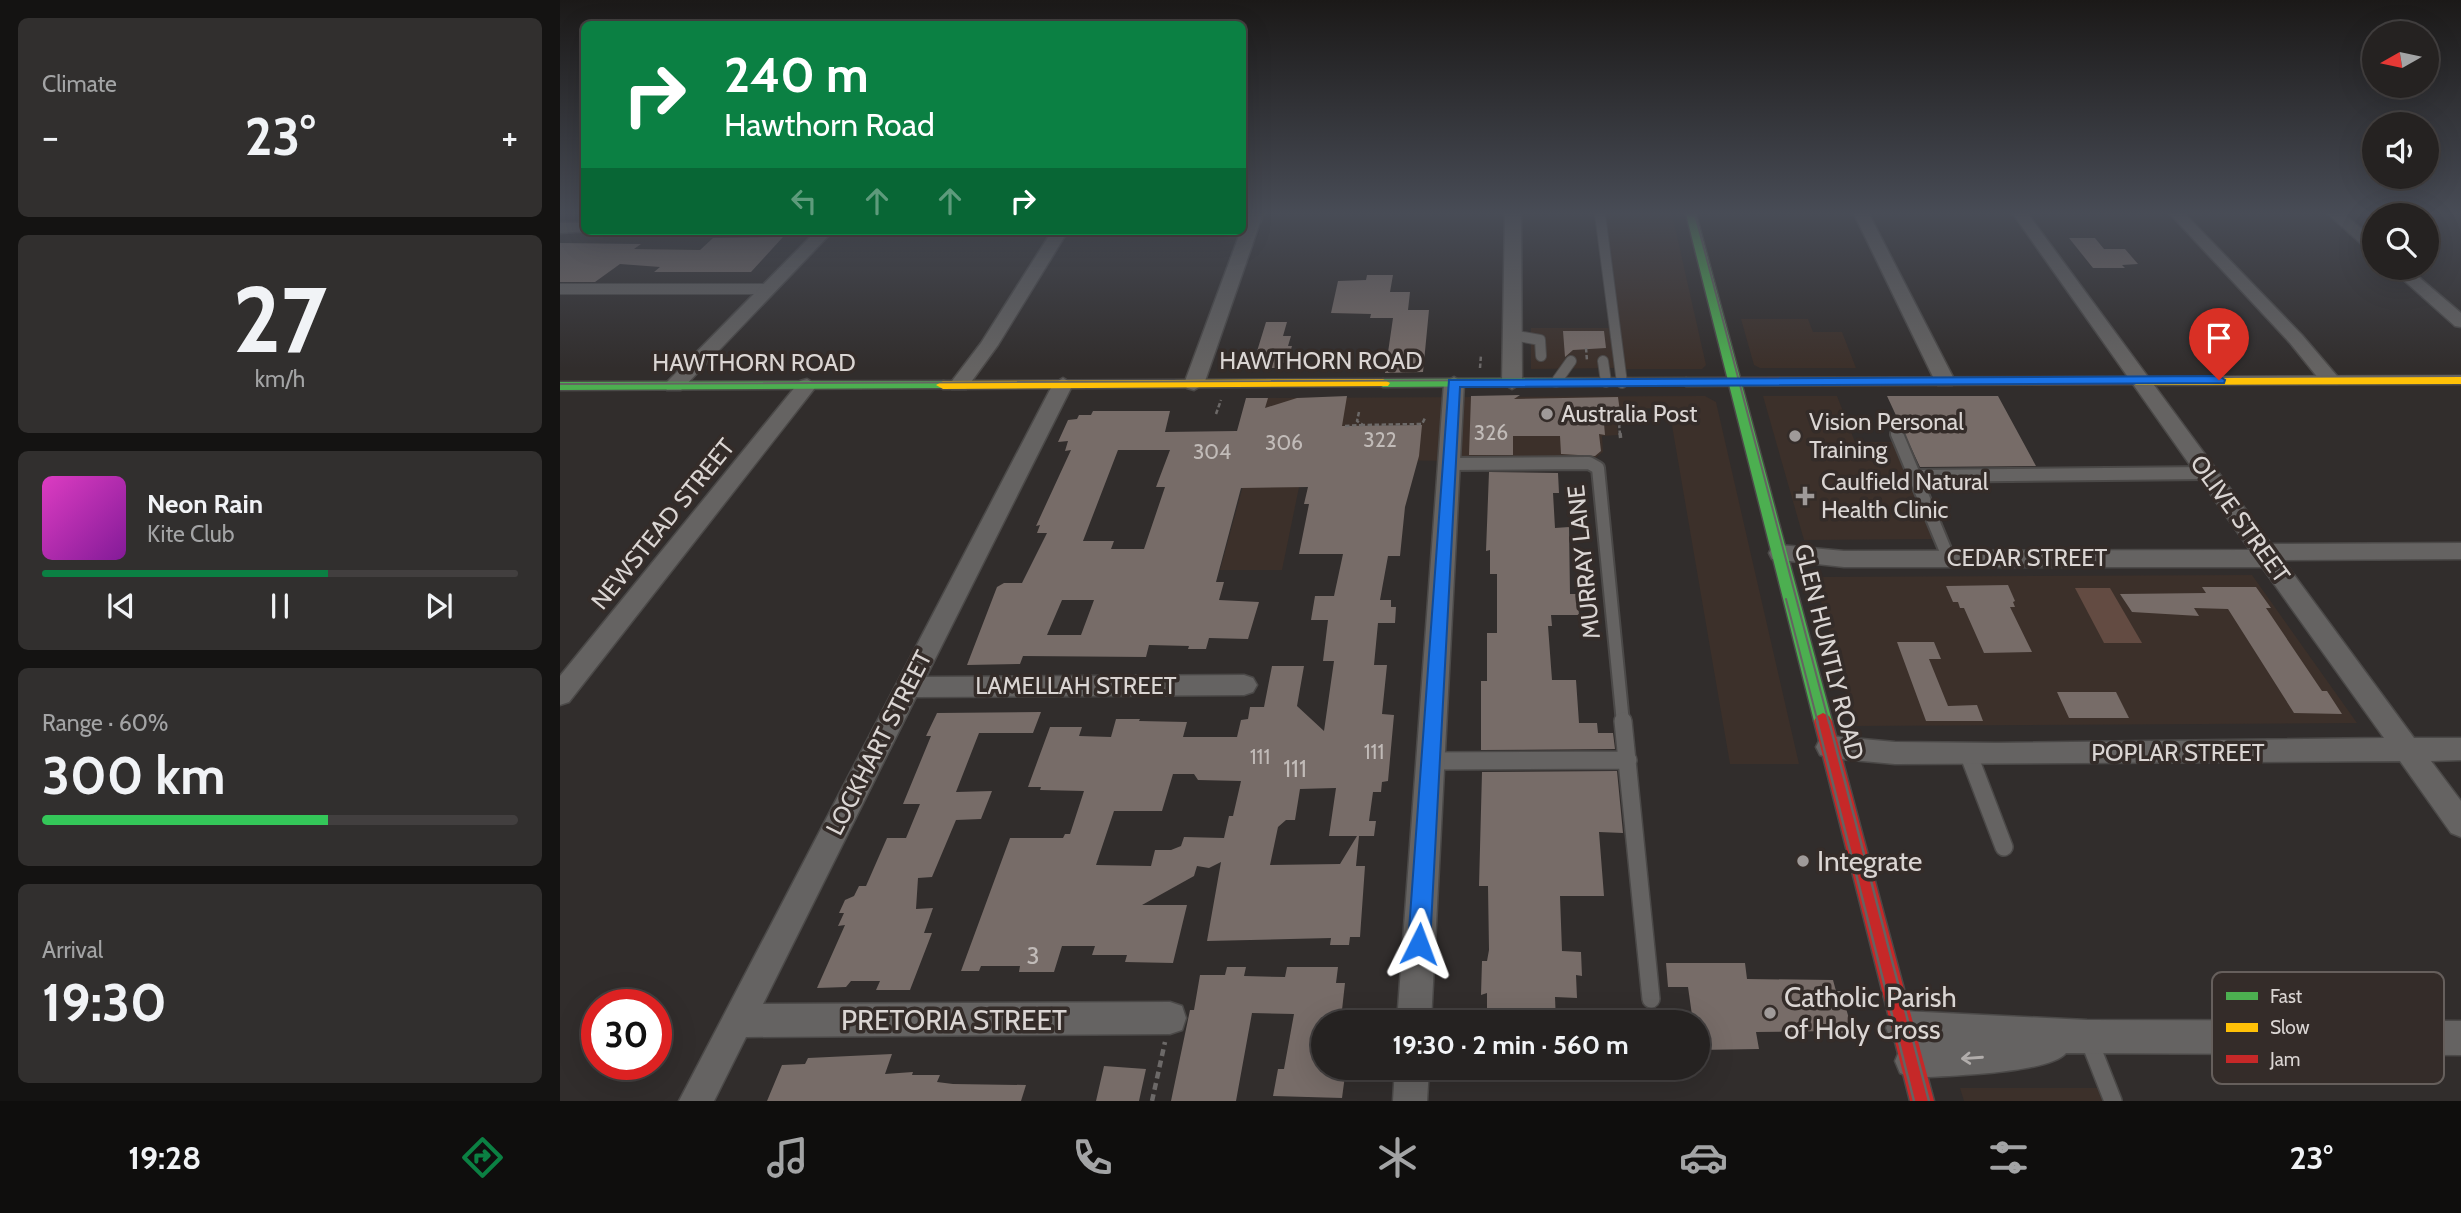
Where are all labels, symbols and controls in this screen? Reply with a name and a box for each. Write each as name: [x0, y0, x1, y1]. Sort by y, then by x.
north arrow: [2362, 21, 2440, 98]
map controls: [2362, 21, 2439, 280]
text: 240 m: [724, 45, 869, 104]
icon: right: [609, 49, 700, 140]
text: Climate: [42, 70, 117, 98]
text: 23°: [245, 105, 315, 168]
text: Hawthorn Road: [724, 105, 935, 144]
button: sound: [2362, 112, 2439, 189]
text: −: [42, 113, 59, 160]
text: +: [501, 113, 518, 160]
icon: left: [785, 182, 823, 220]
icon: ahead: [858, 182, 896, 220]
icon: ahead: [931, 182, 969, 220]
icon: right: [1004, 182, 1042, 220]
button: search: [2362, 203, 2439, 280]
text: 27: [233, 264, 327, 375]
pin: [2189, 308, 2249, 380]
icon: arrive: [2200, 319, 2238, 357]
street label: HAWTHORN ROAD: [1219, 346, 1423, 375]
street label: HAWTHORN ROAD: [652, 348, 856, 377]
text: km/h: [255, 365, 305, 393]
place label: Australia Post: [1561, 399, 1697, 428]
marker: Australia Post: [1539, 406, 1555, 422]
place label: Vision Personal Training: [1809, 407, 1964, 464]
house number: 326: [1474, 420, 1508, 445]
house number: 322: [1363, 427, 1397, 452]
marker: Vision Personal Training: [1787, 428, 1803, 444]
house number: 306: [1265, 430, 1303, 455]
street label: NEWSTEAD STREET: [585, 432, 740, 615]
house number: 304: [1193, 439, 1231, 464]
street label: OLIVE STREET: [2184, 449, 2297, 588]
place label: Caulfield Natural Health Clinic: [1821, 467, 1989, 524]
street label: MURRAY LANE: [1561, 484, 1606, 641]
marker: Caulfield Natural Health Clinic: [1795, 486, 1815, 506]
text: Neon Rain: [147, 488, 263, 520]
text: Kite Club: [147, 520, 234, 548]
street label: GLEN HUNTLY ROAD: [1789, 541, 1870, 763]
street label: CEDAR STREET: [1947, 543, 2107, 572]
icon: previous: [102, 587, 140, 625]
icon: pause: [261, 587, 299, 625]
icon: next: [420, 587, 458, 625]
street label: LOCKHART STREET: [820, 646, 938, 840]
street label: LAMELLAH STREET: [975, 671, 1177, 700]
text: Range · 60%: [42, 709, 169, 737]
street label: POPLAR STREET: [2091, 738, 2265, 767]
house number: 111: [1364, 739, 1384, 764]
text: 300 km: [42, 744, 226, 807]
house number: 111: [1250, 744, 1270, 769]
house number: 111: [1283, 754, 1307, 783]
place label: Integrate: [1817, 844, 1922, 878]
marker: Integrate: [1795, 853, 1811, 869]
position arrow: [1382, 907, 1456, 981]
text: Arrival: [42, 936, 103, 964]
house number: 3: [1027, 941, 1039, 970]
text: 19:30: [42, 971, 167, 1034]
legend: [2212, 972, 2444, 1084]
place label: Catholic Parish of Holy Cross: [1784, 980, 1957, 1046]
text: Fast: [2270, 985, 2303, 1008]
speed limit sign: 30: [581, 989, 672, 1080]
street label: PRETORIA STREET: [841, 1003, 1067, 1037]
marker: Catholic Parish of Holy Cross: [1762, 1005, 1778, 1021]
text: Slow: [2270, 1016, 2310, 1039]
text: 19:30 · 2 min · 560 m: [1393, 1029, 1628, 1061]
text: Jam: [2269, 1048, 2300, 1071]
one-way arrow: [1961, 1052, 1984, 1065]
icon: directions: [458, 1133, 507, 1182]
icon: music: [763, 1133, 812, 1182]
icon: phone: [1068, 1133, 1117, 1182]
icon: climate: [1373, 1133, 1422, 1182]
icon: car: [1679, 1133, 1728, 1182]
icon: filters: [1984, 1133, 2033, 1182]
text: 19:28: [128, 1138, 201, 1177]
text: 23°: [2289, 1138, 2333, 1177]

